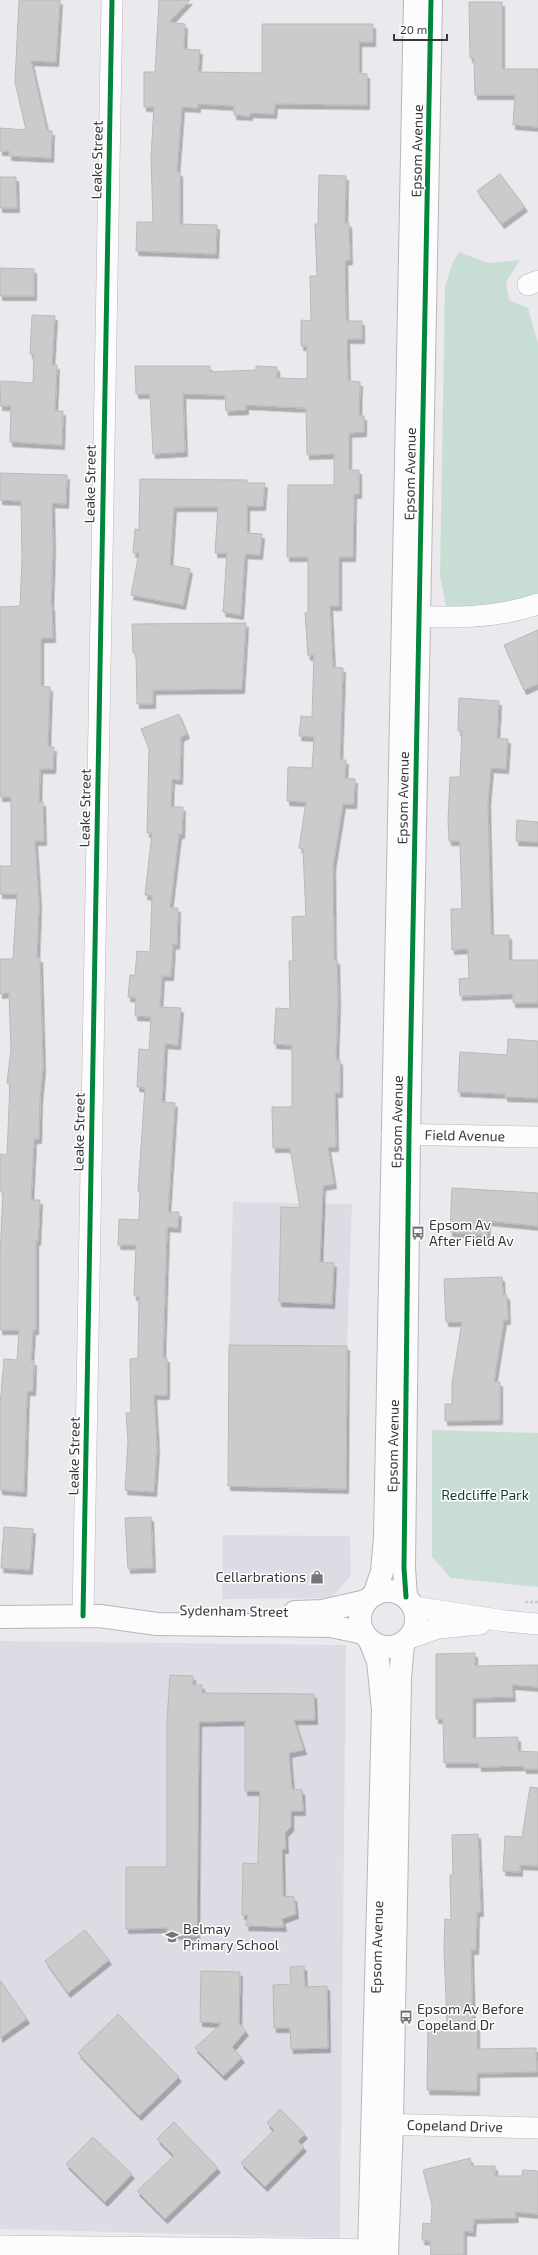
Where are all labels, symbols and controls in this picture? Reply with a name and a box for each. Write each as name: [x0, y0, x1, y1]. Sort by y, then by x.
scale bar: [394, 16, 447, 42]
text: 20 m: [400, 22, 427, 36]
street label: Epsom Avenue: [407, 104, 426, 198]
street label: Leake Street: [87, 120, 106, 200]
street label: Epsom Avenue: [400, 427, 419, 521]
street label: Leake Street: [80, 444, 99, 524]
street label: Epsom Avenue: [393, 751, 412, 845]
street label: Leake Street: [75, 768, 94, 848]
street label: Epsom Avenue: [387, 1075, 406, 1169]
street label: Leake Street: [69, 1092, 88, 1172]
street label: Field Avenue: [425, 1126, 505, 1144]
place label: Epsom Av After Field Av: [429, 1216, 514, 1249]
bus stop icon: Epsom Av After Field Av: [410, 1225, 426, 1241]
street label: Epsom Avenue: [383, 1399, 402, 1493]
street label: Leake Street: [64, 1416, 83, 1496]
park label: Redcliffe Park: [441, 1486, 529, 1503]
place label: Cellarbrations: [216, 1568, 306, 1585]
shop icon: Cellarbrations: [309, 1569, 325, 1585]
street label: Sydenham Street: [179, 1601, 289, 1620]
street label: Epsom Avenue: [367, 1900, 386, 1994]
place label: Belmay Primary School: [183, 1920, 280, 1953]
school or university icon: Belmay Primary School: [164, 1929, 180, 1945]
place label: Epsom Av Before Copeland Dr: [417, 2000, 524, 2033]
bus stop icon: Epsom Av Before Copeland Dr: [398, 2009, 414, 2025]
street label: Copeland Drive: [407, 2116, 503, 2135]

